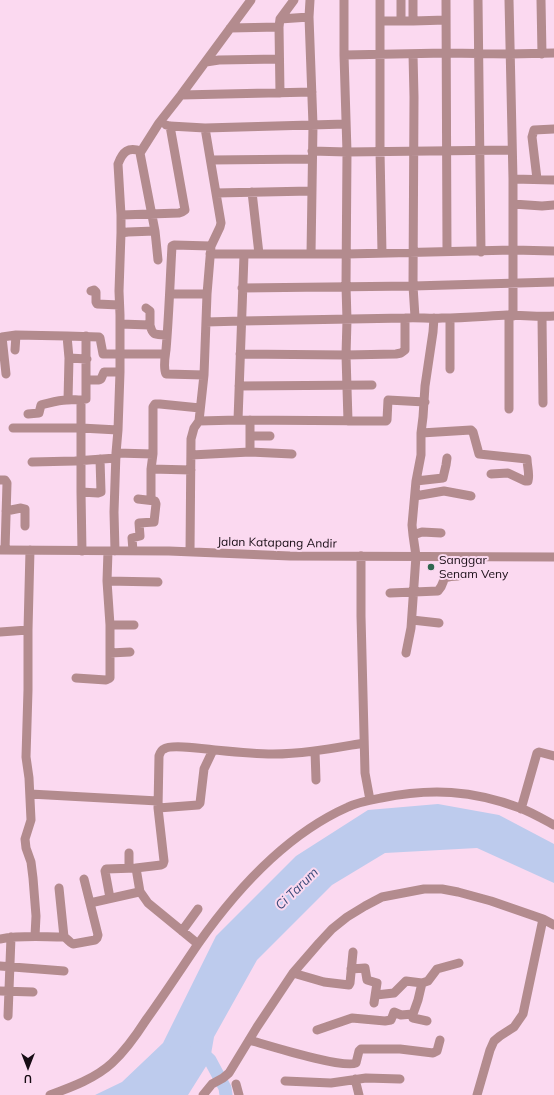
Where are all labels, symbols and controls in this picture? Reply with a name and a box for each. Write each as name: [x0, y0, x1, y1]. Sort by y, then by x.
street label: Jalan Katapang Andir: [217, 535, 337, 551]
place label: Sanggar Senam Veny: [439, 553, 508, 581]
marker: Sanggar Senam Veny: [426, 562, 436, 572]
water label: Ci Tarum: [272, 865, 322, 913]
north arrow: [8, 1047, 48, 1087]
text: U: [24, 1072, 32, 1086]

